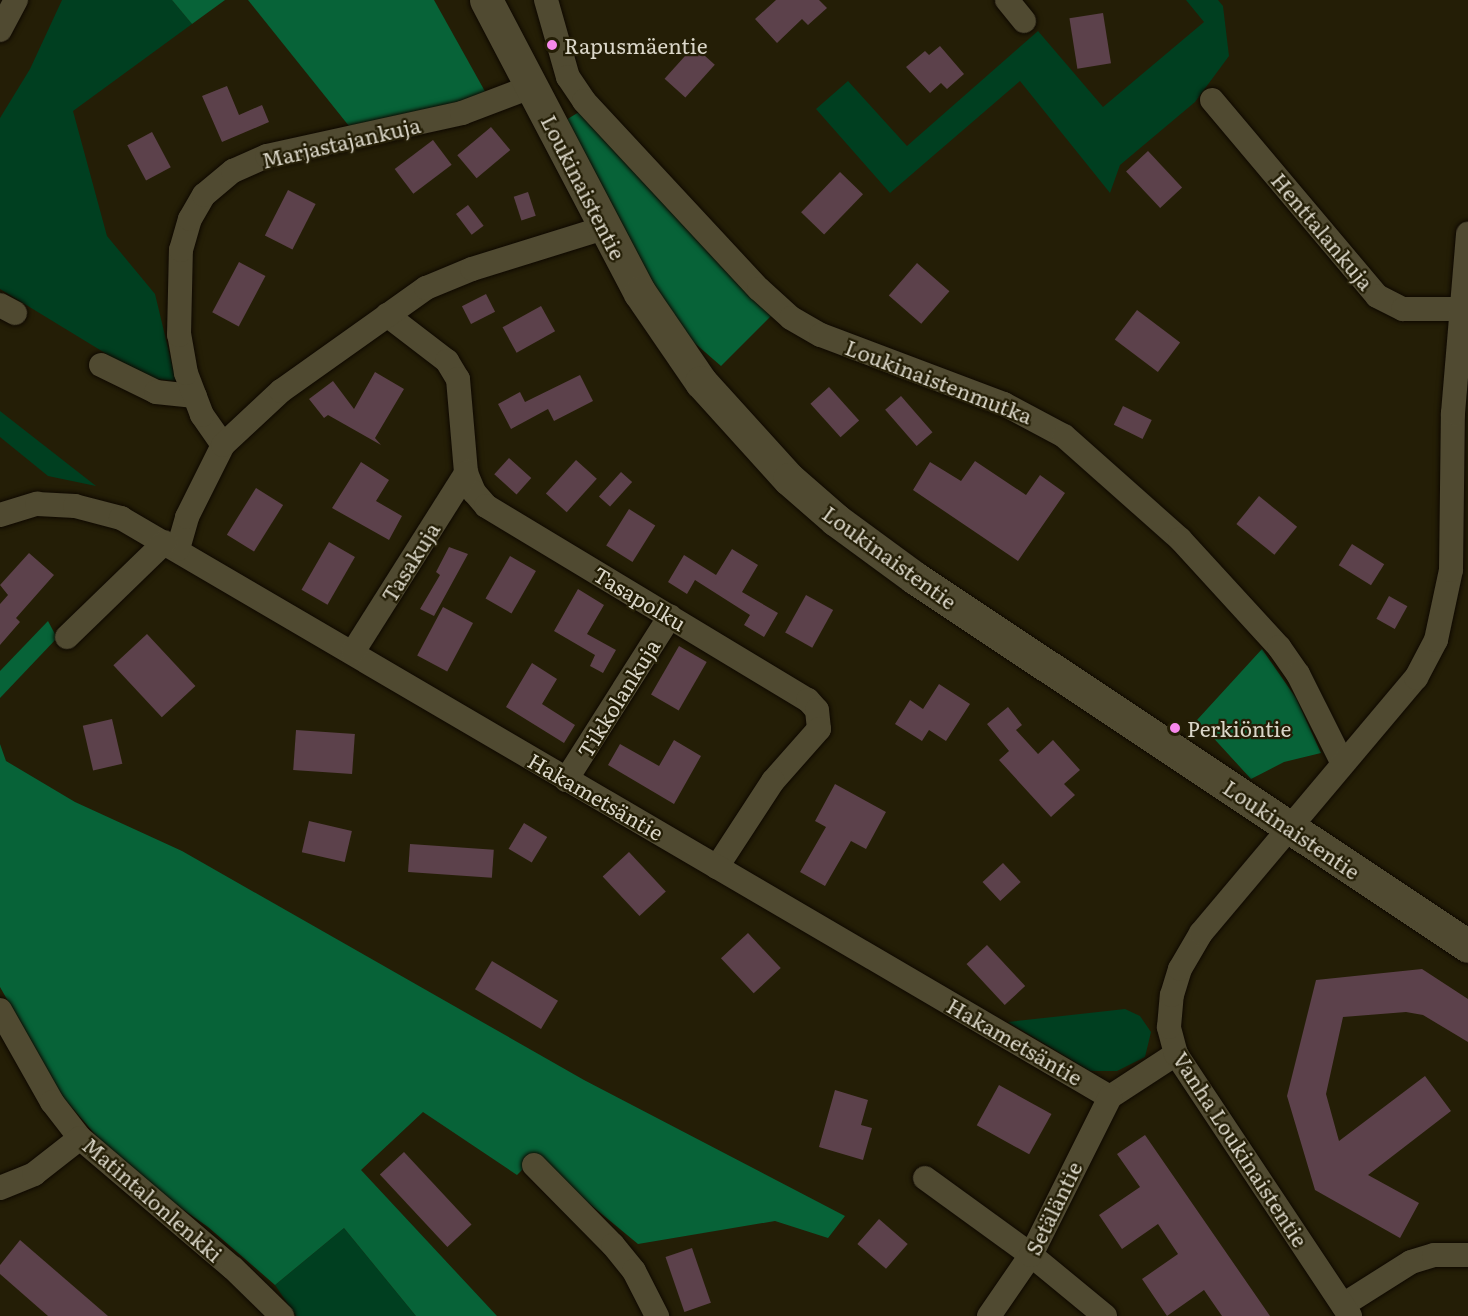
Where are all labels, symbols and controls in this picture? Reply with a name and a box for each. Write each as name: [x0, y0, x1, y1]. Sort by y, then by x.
place label: Rapusmäentie: [564, 32, 708, 58]
marker: Rapusmäentie: [545, 38, 559, 52]
street label: Loukinaistentie: [537, 110, 631, 264]
street label: Marjastajankuja: [259, 111, 423, 173]
street label: Henttalankuja: [1267, 167, 1379, 295]
street label: Loukinaistenmutka: [842, 334, 1036, 428]
street label: Loukinaistentie: [818, 500, 962, 614]
street label: Tasakuja: [376, 517, 444, 607]
street label: Tasapolku: [589, 561, 691, 635]
street label: Tikkolankuja: [572, 634, 664, 762]
place label: Perkiöntie: [1187, 715, 1291, 741]
marker: Perkiöntie: [1168, 721, 1182, 735]
street label: Hakametsäntie: [524, 747, 668, 845]
street label: Loukinaistentie: [1219, 774, 1365, 884]
street label: Hakametsäntie: [943, 992, 1087, 1090]
street label: Vanha Loukinaistentie: [1169, 1047, 1313, 1251]
street label: Matintalonlenkki: [78, 1132, 228, 1266]
street label: Setäläntie: [1020, 1157, 1086, 1259]

